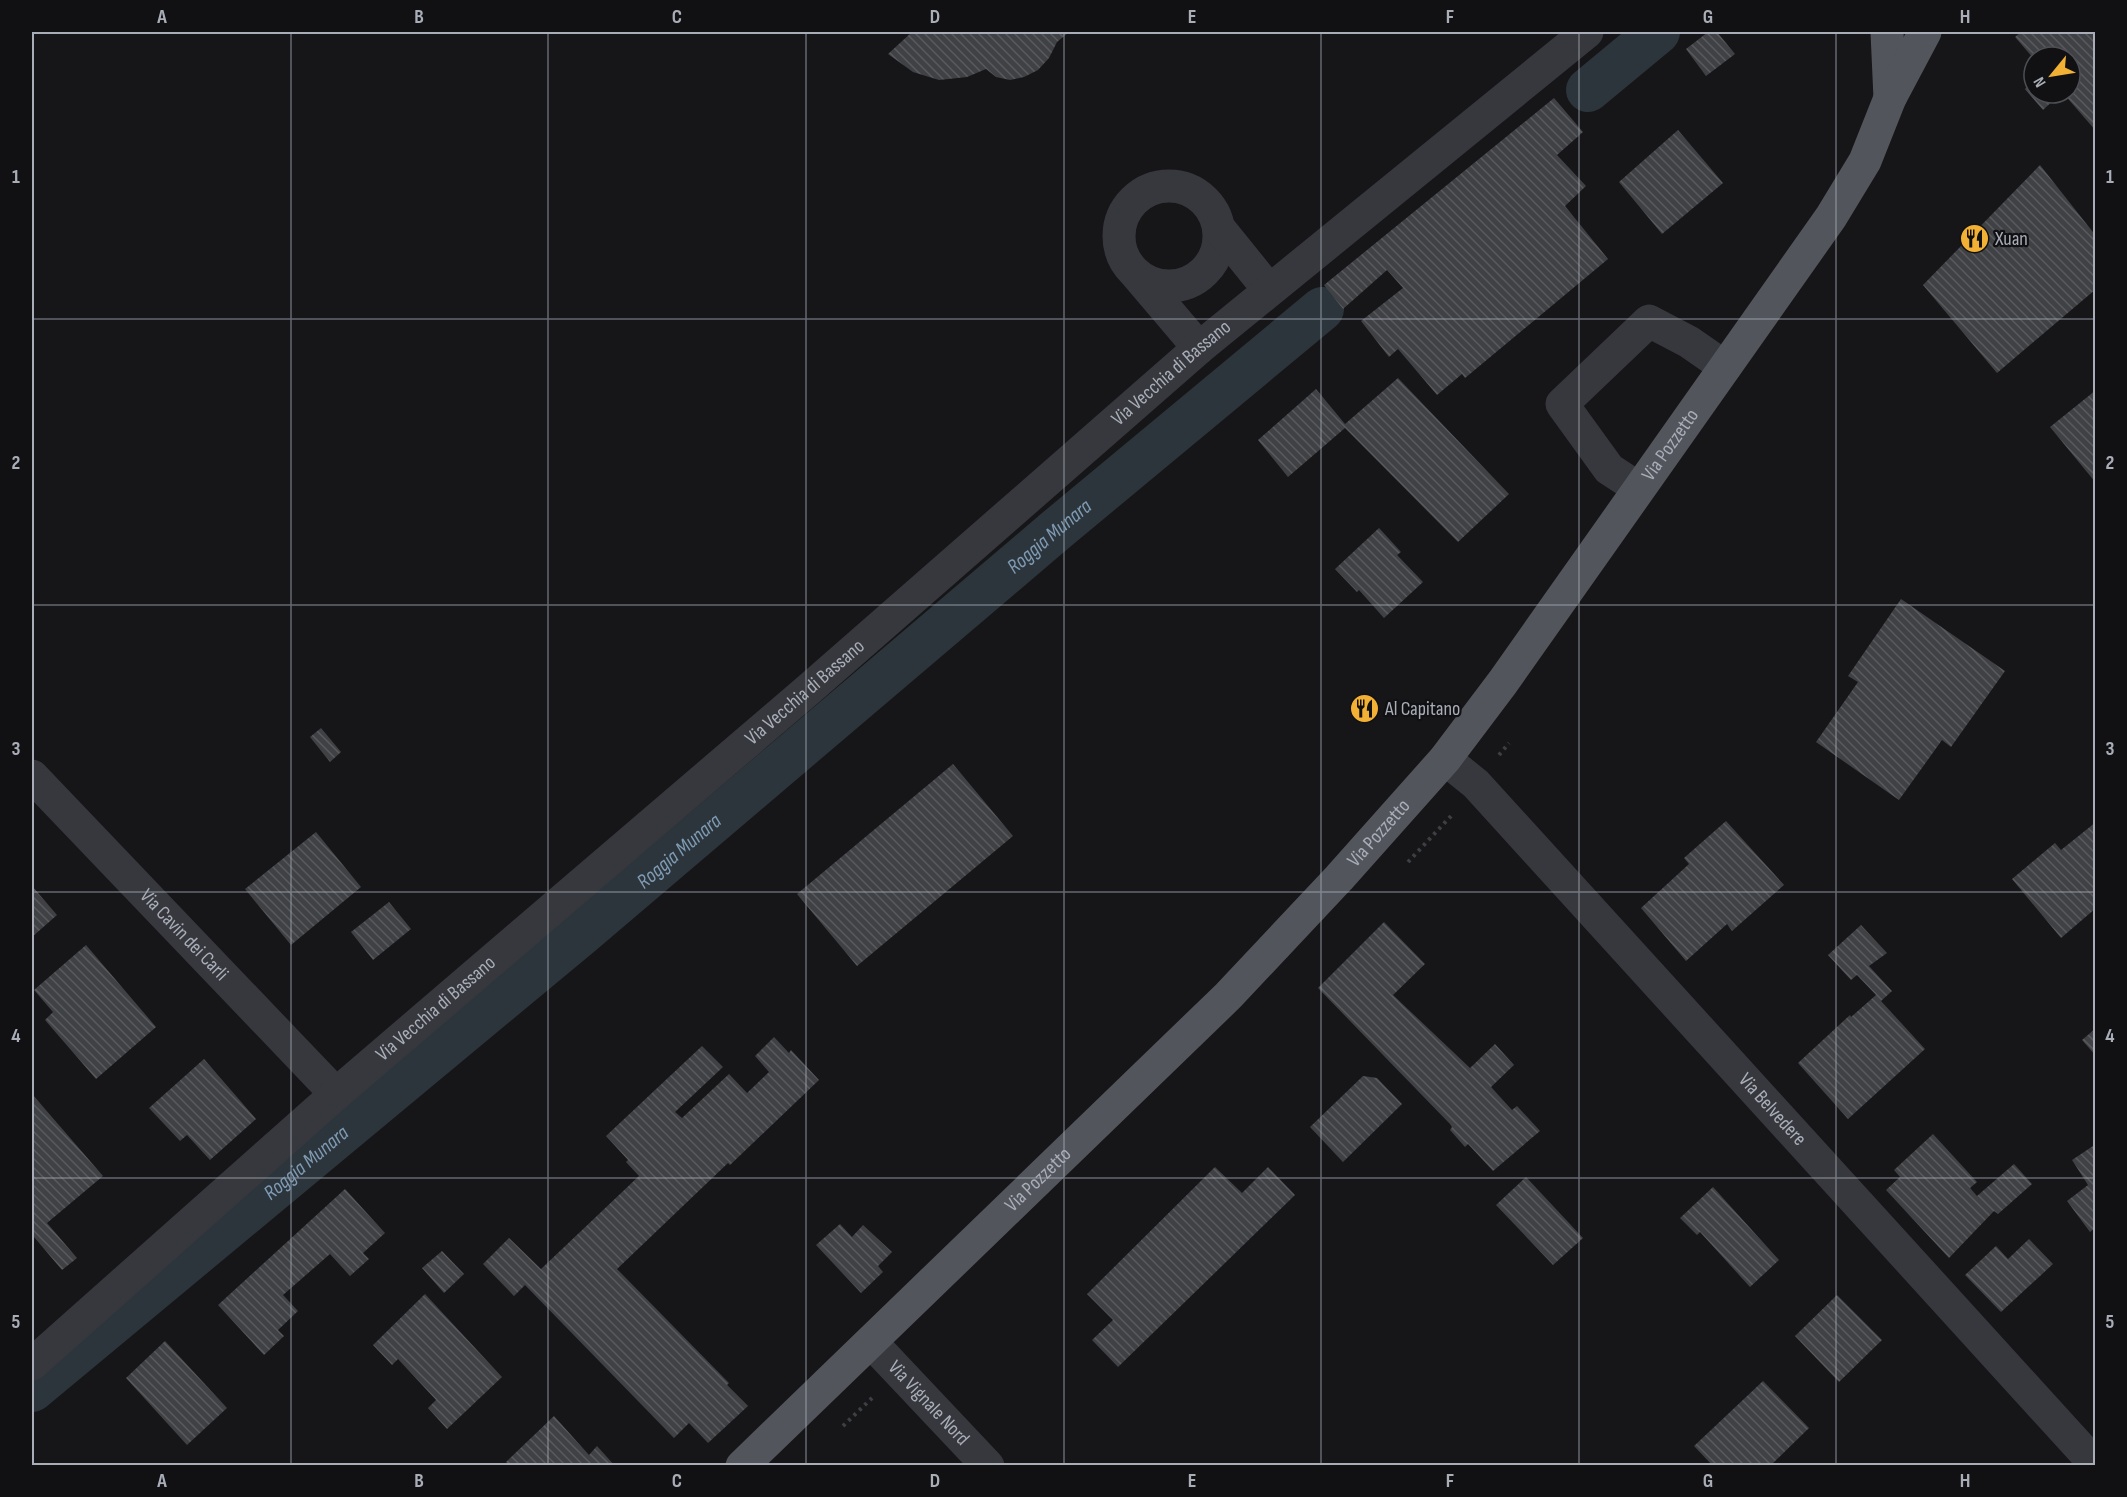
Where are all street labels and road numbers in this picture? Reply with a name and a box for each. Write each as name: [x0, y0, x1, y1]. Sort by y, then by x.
street label: Via Vecchia di Bassano: [1107, 315, 1236, 431]
street label: Via Pozzetto: [1637, 404, 1704, 486]
street label: Via Vecchia di Bassano: [740, 634, 869, 750]
street label: Via Pozzetto: [1342, 794, 1415, 872]
street label: Via Cavin dei Carli: [135, 884, 233, 986]
street label: Via Vecchia di Bassano: [371, 951, 501, 1066]
street label: Via Belvedere: [1733, 1068, 1811, 1151]
street label: Via Pozzetto: [1000, 1142, 1076, 1217]
street label: Via Vignale Nord: [883, 1356, 974, 1451]

